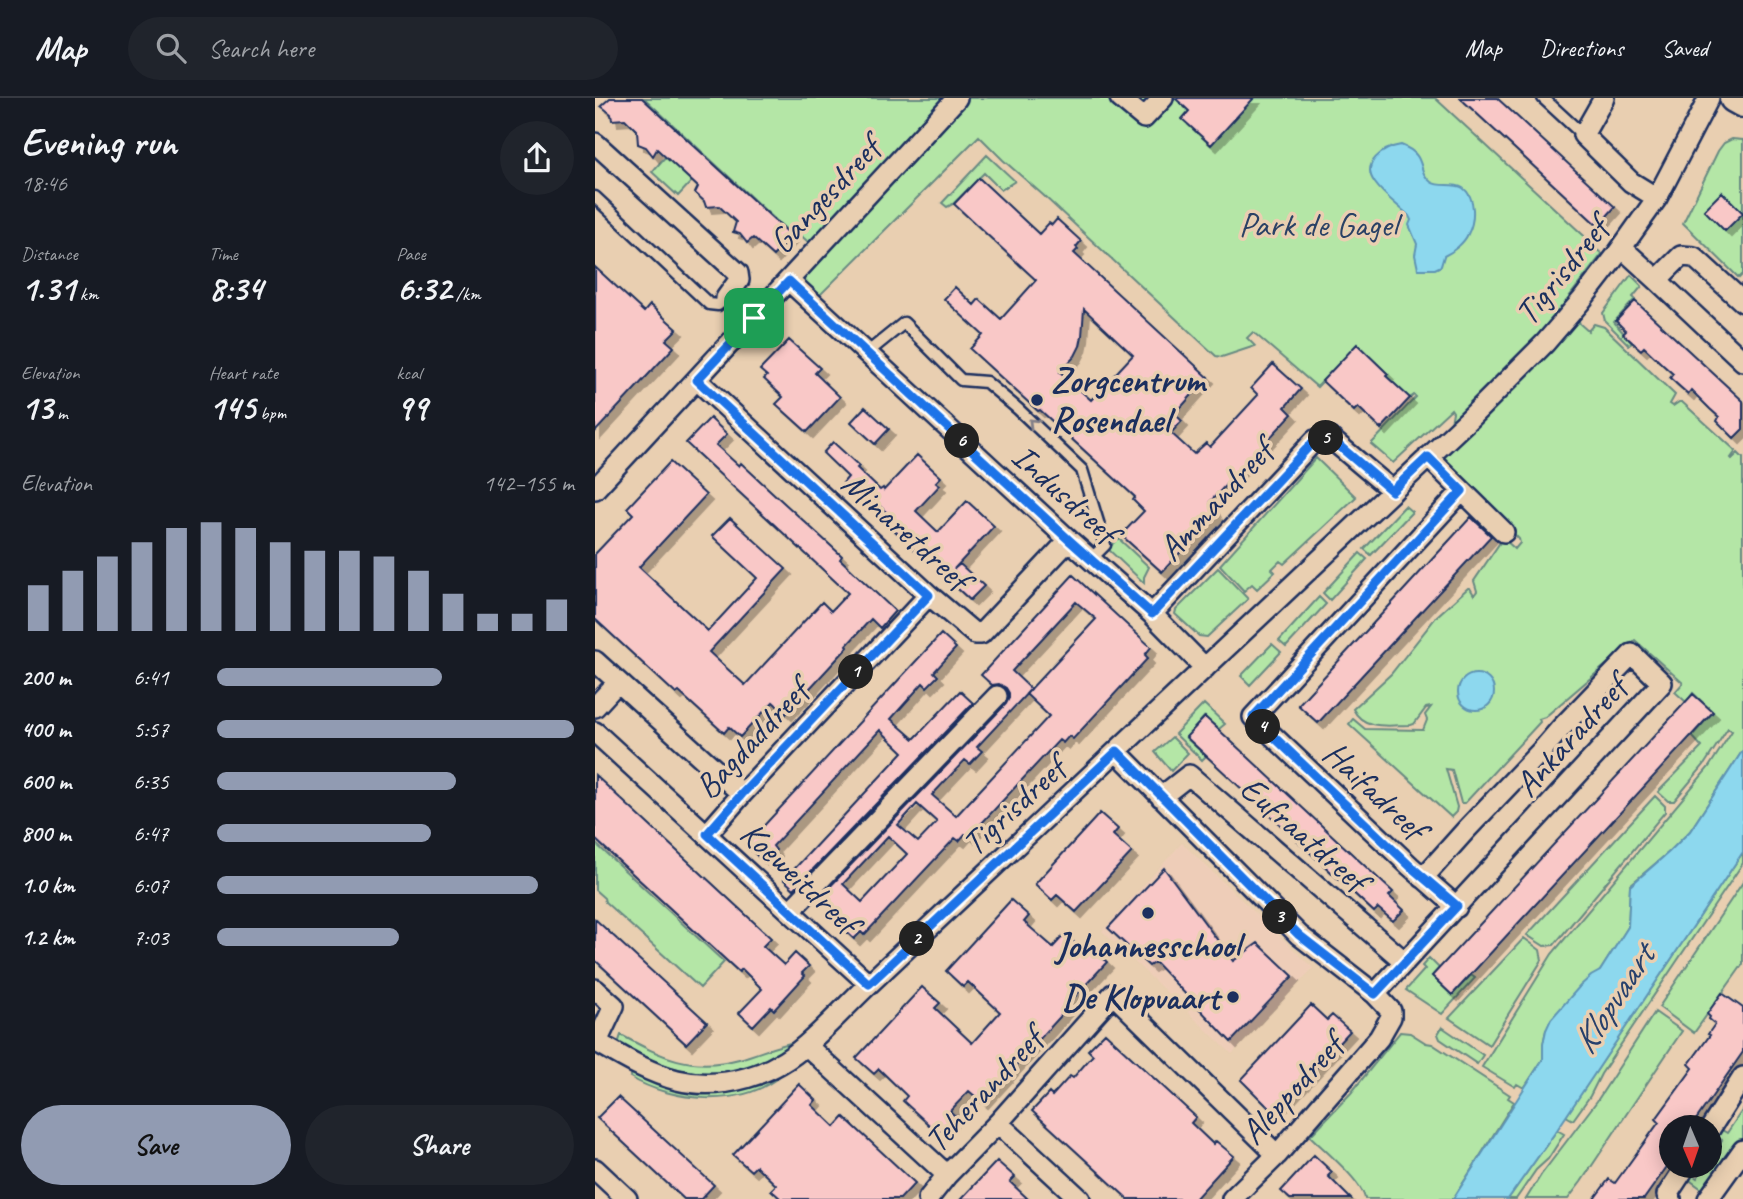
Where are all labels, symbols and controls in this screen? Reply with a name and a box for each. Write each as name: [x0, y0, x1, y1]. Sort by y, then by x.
search box: [128, 17, 618, 80]
text: Map: [35, 27, 86, 69]
icon: search: [152, 29, 190, 67]
text: Search here: [208, 32, 314, 65]
text: Map: [1465, 33, 1502, 63]
text: Directions: [1540, 33, 1623, 63]
text: Saved: [1661, 33, 1708, 63]
text: Evening run: [21, 119, 177, 166]
button: share: [500, 121, 574, 195]
street label: Gangesdreef: [759, 122, 895, 263]
text: 18:46: [21, 169, 67, 198]
park label: Park de Gagel: [1239, 202, 1403, 247]
street label: Tigrisdreef: [1504, 202, 1623, 334]
text: Distance: [21, 242, 78, 266]
text: Time: [209, 242, 238, 266]
text: Pace: [396, 242, 426, 266]
text: 1.31: [21, 266, 75, 311]
text: 8:34: [209, 266, 263, 311]
text: 6:32: [396, 266, 451, 311]
text: km: [75, 282, 98, 306]
text: /km: [451, 282, 481, 306]
pin: [724, 288, 784, 348]
icon: arrive: [735, 299, 773, 337]
place label: Zorgcentrum Rosendael: [1051, 358, 1207, 443]
text: Elevation: [21, 361, 79, 385]
text: Heart rate: [209, 361, 278, 385]
text: kcal: [396, 361, 421, 385]
text: 13: [21, 385, 53, 430]
text: 145: [209, 385, 255, 430]
text: 99: [396, 385, 427, 430]
marker: Zorgcentrum Rosendael: [1029, 392, 1045, 408]
text: m: [53, 401, 68, 425]
text: bpm: [255, 401, 286, 425]
one-way arrow: [1028, 419, 1041, 432]
pin: 5: [1309, 420, 1343, 456]
pin: 6: [945, 424, 979, 458]
street label: Ammandreef: [1148, 425, 1288, 570]
text: 5: [1321, 425, 1330, 449]
text: 6: [957, 428, 966, 452]
street label: Indusdreef: [1002, 434, 1133, 558]
street label: Minaretdreef: [832, 461, 985, 605]
text: Elevation: [21, 469, 92, 498]
text: 142–155 m: [483, 469, 574, 498]
pin: 1: [839, 654, 873, 690]
text: 1: [851, 659, 860, 683]
street label: Ankaradreef: [1504, 661, 1641, 806]
text: 200 m: [21, 663, 71, 692]
text: 6:41: [133, 663, 169, 692]
street label: Bagdaddreef: [685, 665, 823, 808]
pin: 4: [1245, 710, 1281, 744]
text: 4: [1258, 714, 1267, 738]
text: 400 m: [21, 715, 71, 744]
text: 5:57: [133, 715, 169, 744]
street label: Haifadreef: [1313, 731, 1441, 854]
street label: Tigrisdreef: [952, 742, 1080, 866]
street label: Eufraatdreef: [1231, 766, 1382, 906]
text: 600 m: [21, 767, 71, 796]
text: 6:35: [133, 767, 169, 796]
street label: Koeweitdreef: [731, 811, 873, 948]
text: 800 m: [21, 819, 71, 848]
text: 6:47: [133, 819, 169, 848]
text: 1.0 km: [21, 871, 75, 900]
text: 6:07: [133, 871, 169, 900]
pin: 3: [1263, 900, 1297, 934]
text: 3: [1275, 904, 1284, 928]
marker: Johannesschool: [1140, 905, 1156, 921]
pin: 2: [899, 922, 935, 956]
text: 1.2 km: [21, 923, 75, 952]
text: 7:03: [133, 923, 169, 952]
place label: Johannesschool: [1054, 923, 1247, 968]
text: 2: [912, 926, 921, 950]
water label: Klopvaart: [1560, 931, 1668, 1062]
place label: De Klopvaart: [1062, 975, 1223, 1020]
marker: De Klopvaart: [1225, 989, 1241, 1005]
street label: Teherandreef: [914, 1013, 1058, 1162]
street label: Aleppodreef: [1230, 1019, 1358, 1154]
button: Save: [21, 1105, 291, 1185]
button: Share: [305, 1105, 574, 1185]
north arrow: [1659, 1115, 1722, 1178]
map controls: [1659, 1115, 1722, 1178]

